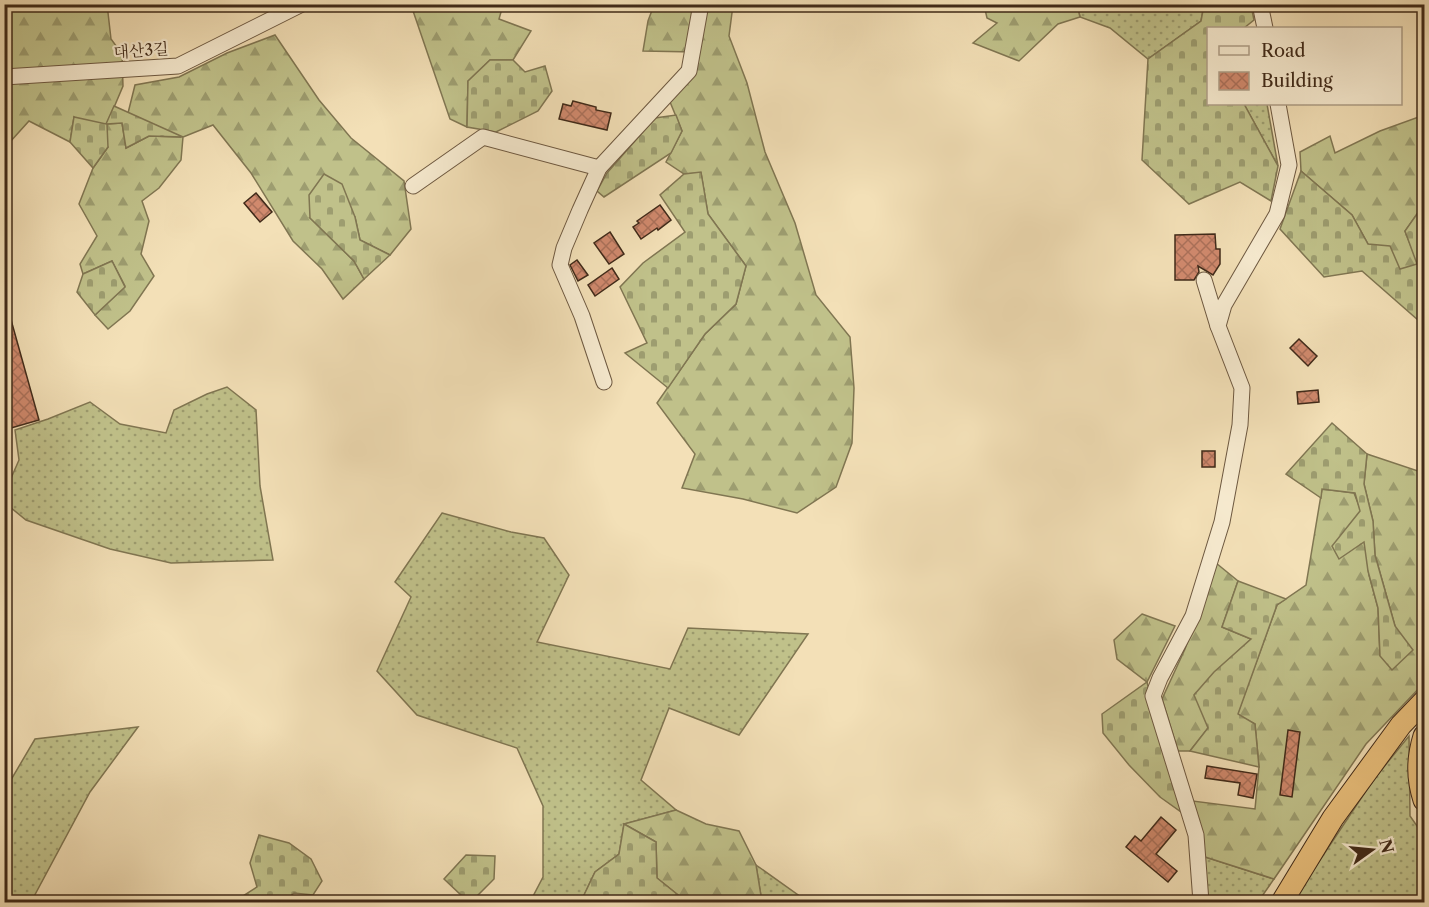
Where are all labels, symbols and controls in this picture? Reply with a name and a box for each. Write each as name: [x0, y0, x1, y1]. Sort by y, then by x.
legend: [1207, 27, 1402, 105]
street label: 대산3길: [113, 38, 169, 62]
text: Road: [1261, 40, 1306, 62]
text: Building: [1261, 70, 1333, 92]
north arrow: [1342, 820, 1402, 880]
text: N: [1375, 837, 1398, 856]

